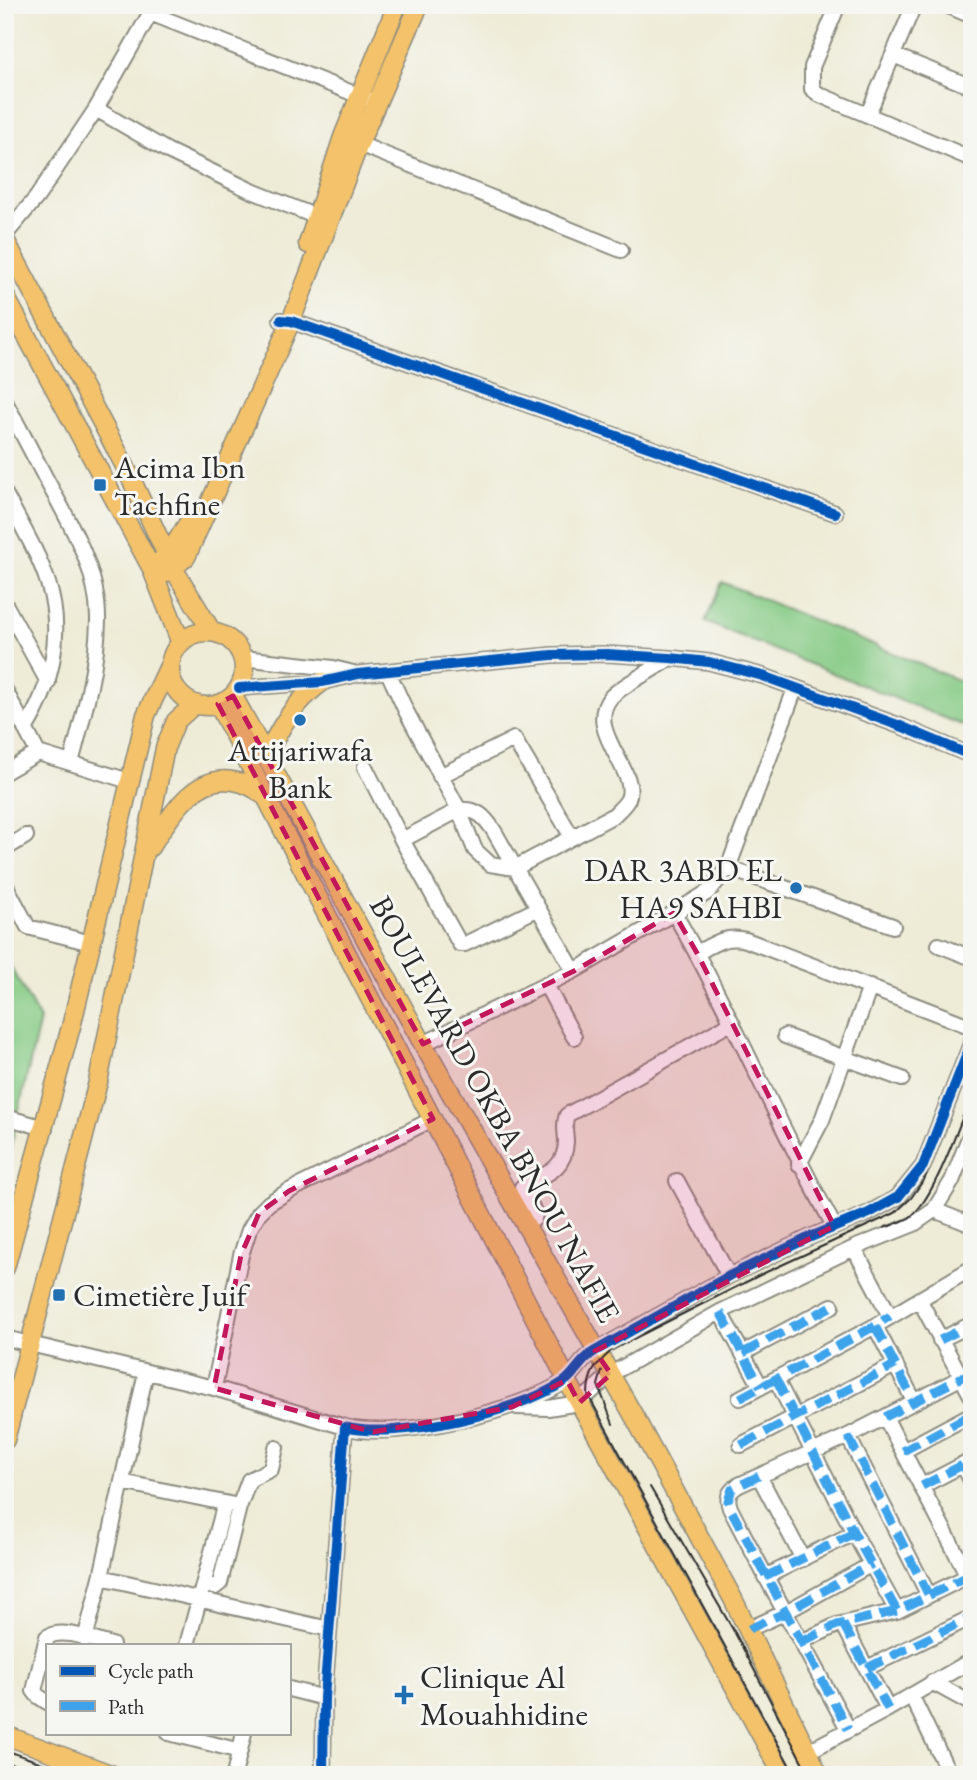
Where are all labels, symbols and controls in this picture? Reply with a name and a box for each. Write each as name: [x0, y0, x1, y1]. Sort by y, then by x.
place label: Acima Ibn Tachfine: [113, 446, 245, 525]
marker: Acima Ibn Tachfine: [92, 477, 108, 493]
marker: Attijariwafa Bank: [292, 712, 308, 728]
place label: Attijariwafa Bank: [227, 729, 373, 808]
place label: DAR 3ABD EL HA9 SAHBI: [584, 849, 782, 928]
marker: DAR 3ABD EL HA9 SAHBI: [788, 880, 804, 896]
street label: BOULEVARD OKBA BNOU NAFIE: [360, 888, 630, 1330]
place label: Cimetière Juif: [73, 1274, 250, 1316]
marker: Cimetière Juif: [51, 1287, 67, 1303]
legend: [46, 1644, 290, 1734]
place label: Clinique Al Mouahhidine: [420, 1656, 588, 1735]
text: Cycle path: [108, 1657, 194, 1684]
marker: Clinique Al Mouahhidine: [394, 1685, 414, 1705]
text: Path: [108, 1693, 145, 1720]

